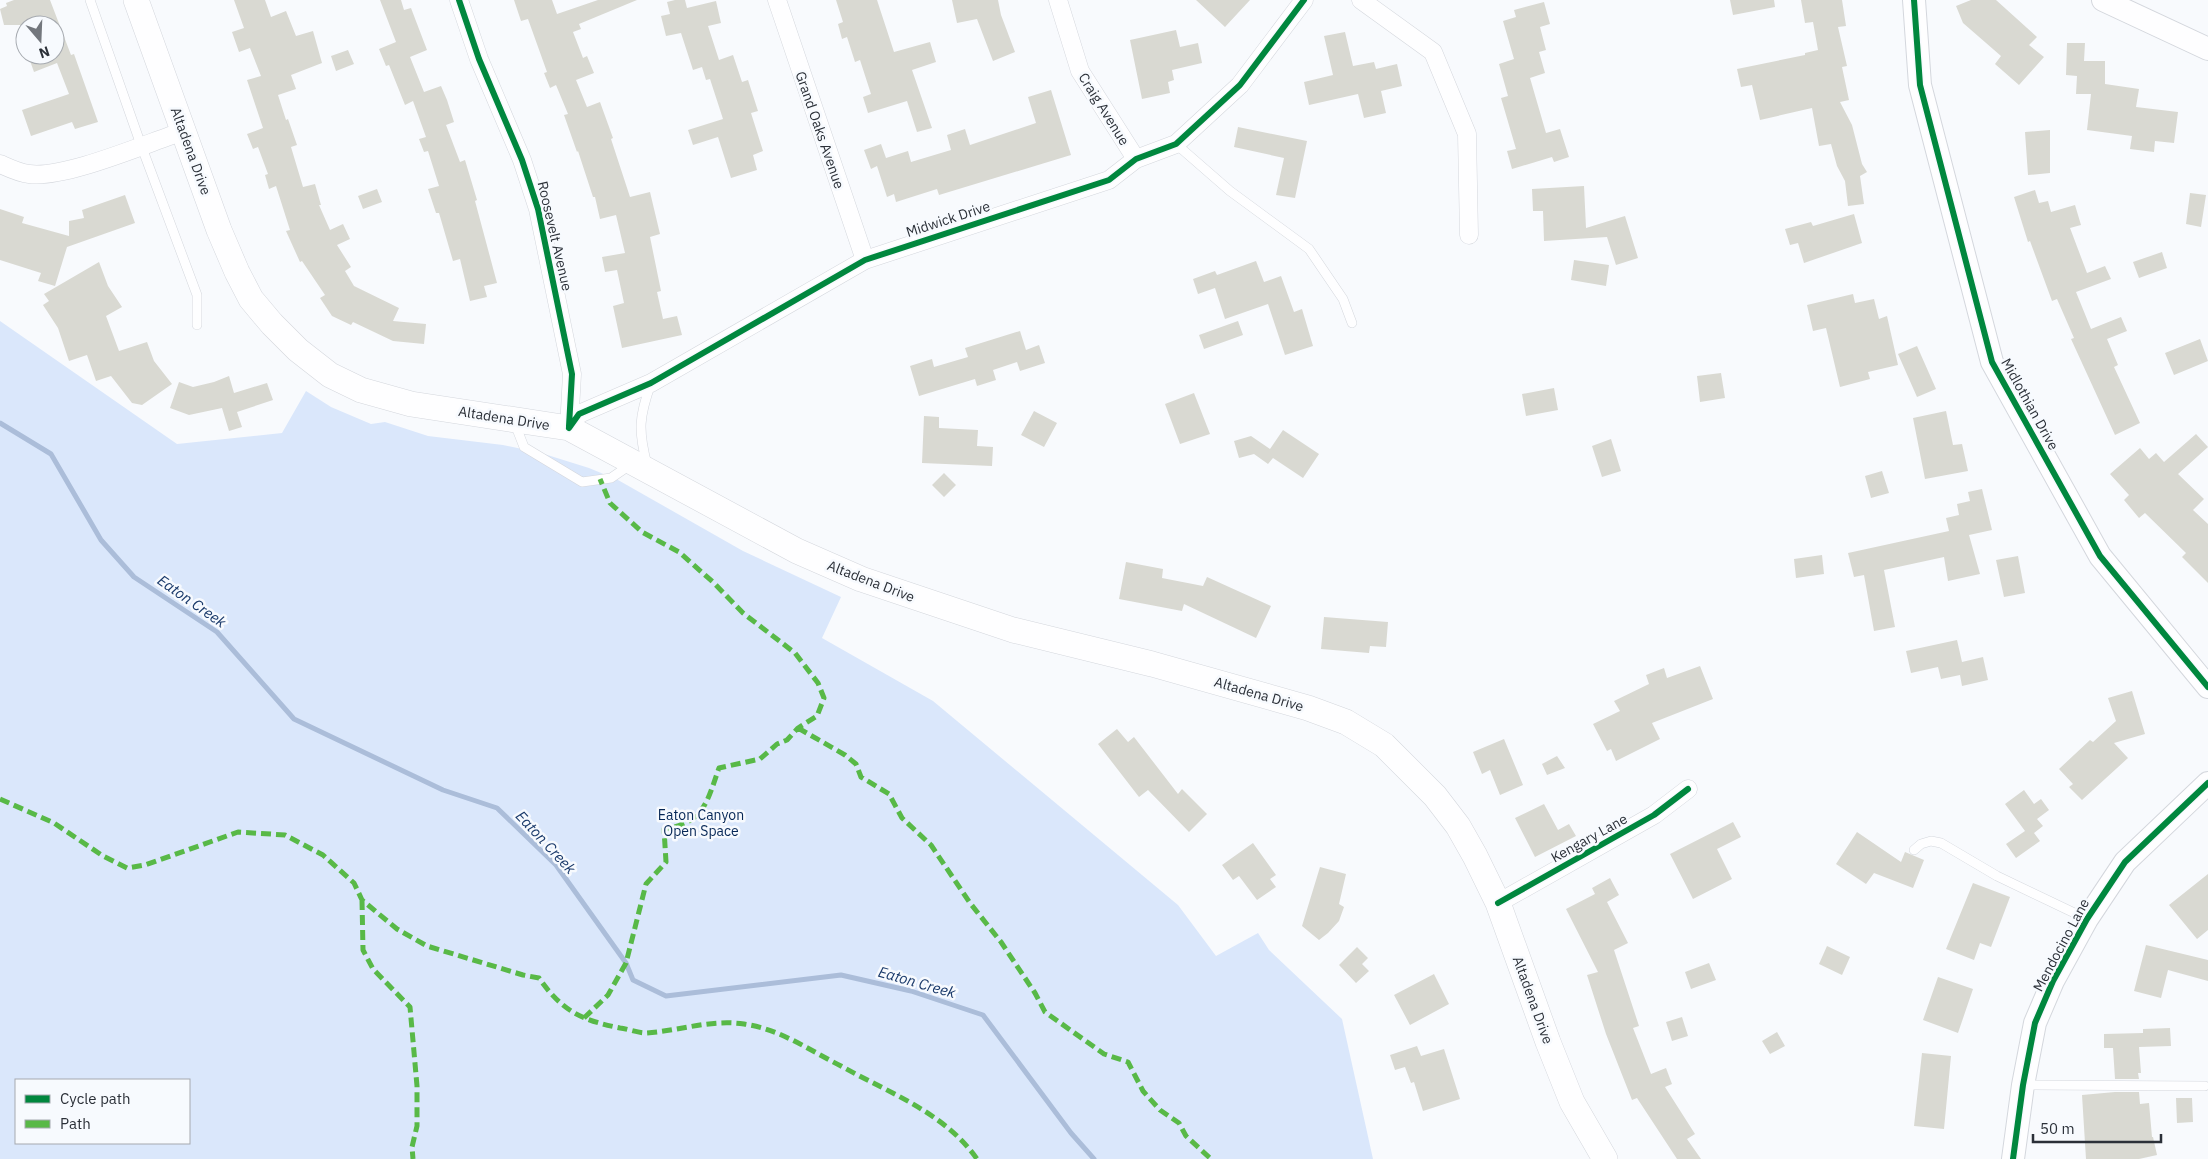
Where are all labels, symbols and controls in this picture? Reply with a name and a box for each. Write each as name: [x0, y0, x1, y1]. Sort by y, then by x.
north arrow: [15, 15, 65, 65]
text: N: [37, 42, 52, 62]
street label: Grand Oaks Avenue: [791, 69, 849, 191]
street label: Craig Avenue: [1075, 69, 1134, 149]
street label: Altadena Drive: [167, 105, 215, 198]
street label: Roosevelt Avenue: [534, 179, 576, 293]
street label: Midwick Drive: [904, 197, 993, 241]
street label: Midlothian Drive: [1997, 355, 2063, 453]
street label: Altadena Drive: [457, 402, 551, 434]
street label: Altadena Drive: [825, 556, 918, 606]
water label: Eaton Creek: [154, 570, 230, 632]
street label: Altadena Drive: [1212, 673, 1306, 715]
water label: Eaton Creek: [512, 806, 580, 878]
park label: Eaton Canyon Open Space: [658, 806, 744, 840]
street label: Kengary Lane: [1548, 809, 1631, 866]
street label: Mendocino Lane: [2029, 895, 2093, 995]
street label: Altadena Drive: [1509, 954, 1557, 1047]
water label: Eaton Creek: [876, 962, 958, 1002]
legend: [15, 1079, 190, 1144]
text: Cycle path: [60, 1089, 131, 1108]
scale bar: [2033, 1112, 2160, 1144]
text: Path: [60, 1114, 91, 1133]
text: 50 m: [2040, 1119, 2075, 1138]

